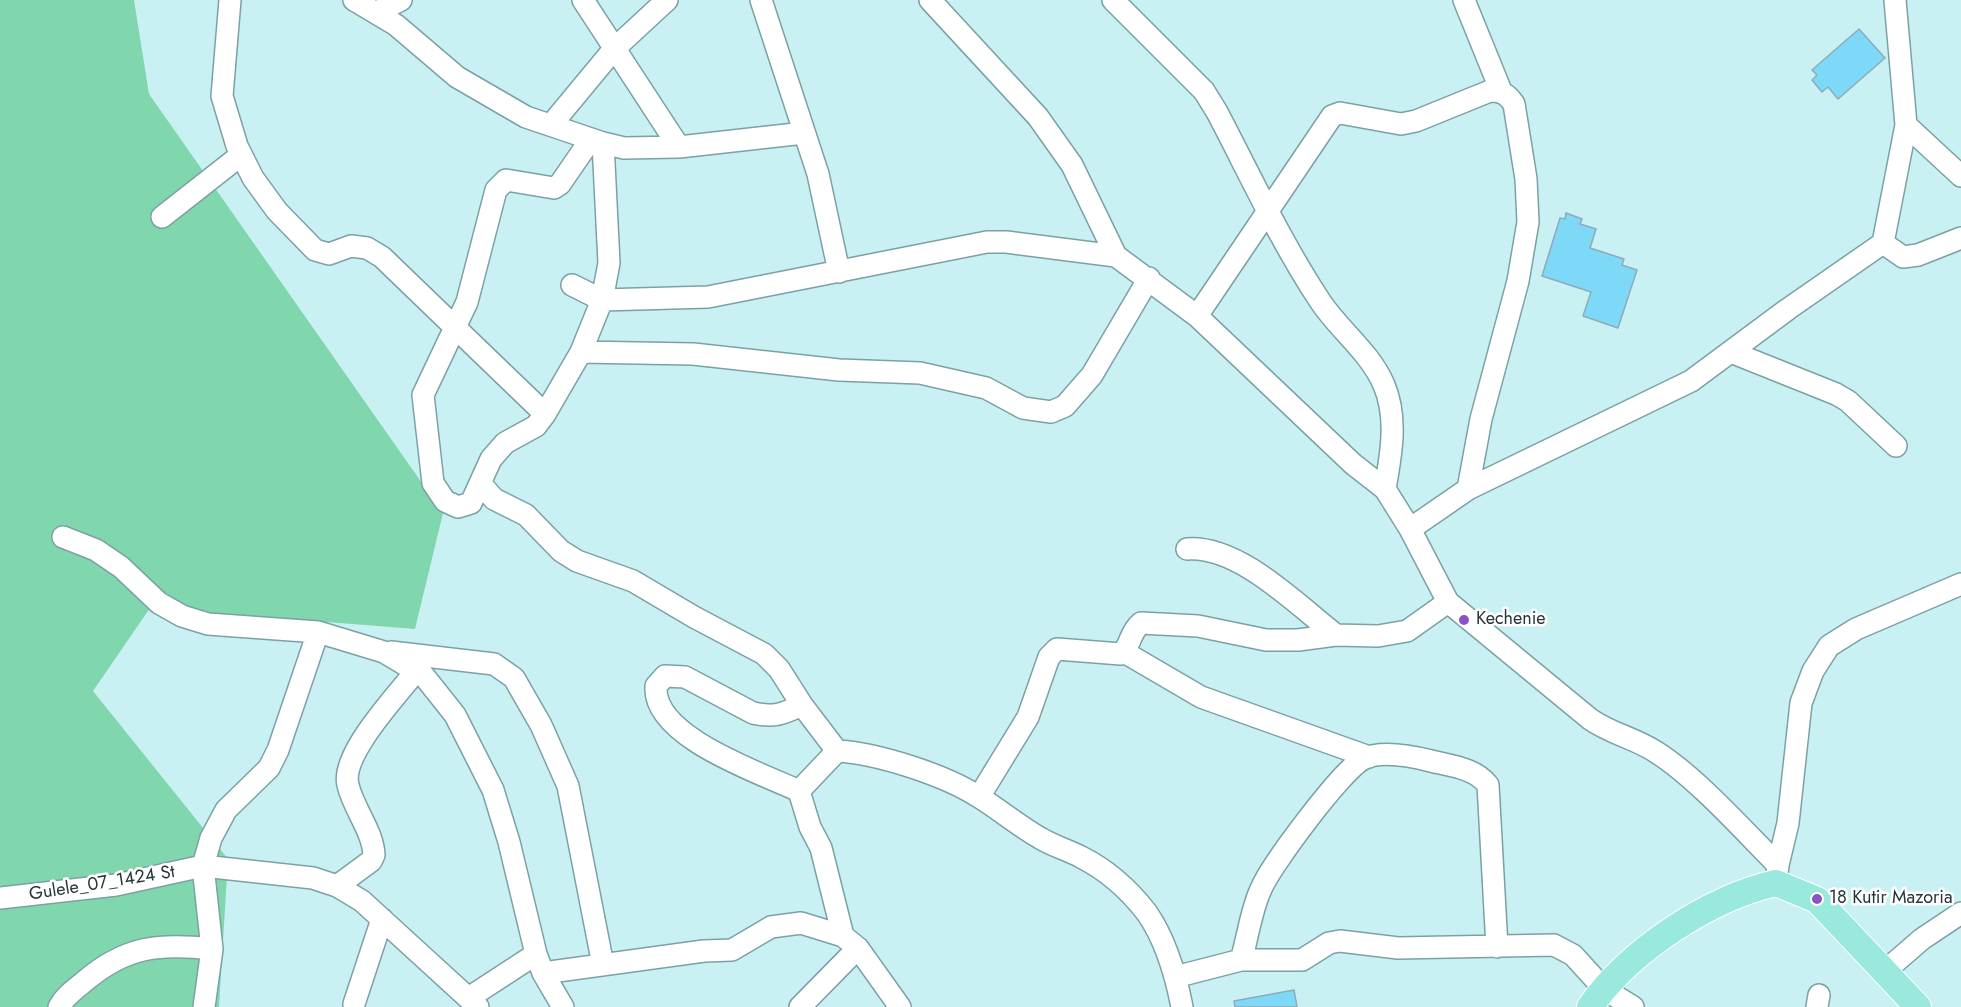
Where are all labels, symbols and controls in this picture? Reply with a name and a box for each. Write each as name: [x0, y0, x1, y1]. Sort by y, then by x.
place label: Kechenie: [1476, 609, 1546, 631]
marker: Kechenie: [1457, 613, 1471, 627]
street label: Gulele_07_1424 St: [28, 862, 176, 906]
place label: 18 Kutir Mazoria: [1829, 888, 1953, 910]
marker: 18 Kutir Mazoria: [1810, 892, 1824, 906]

